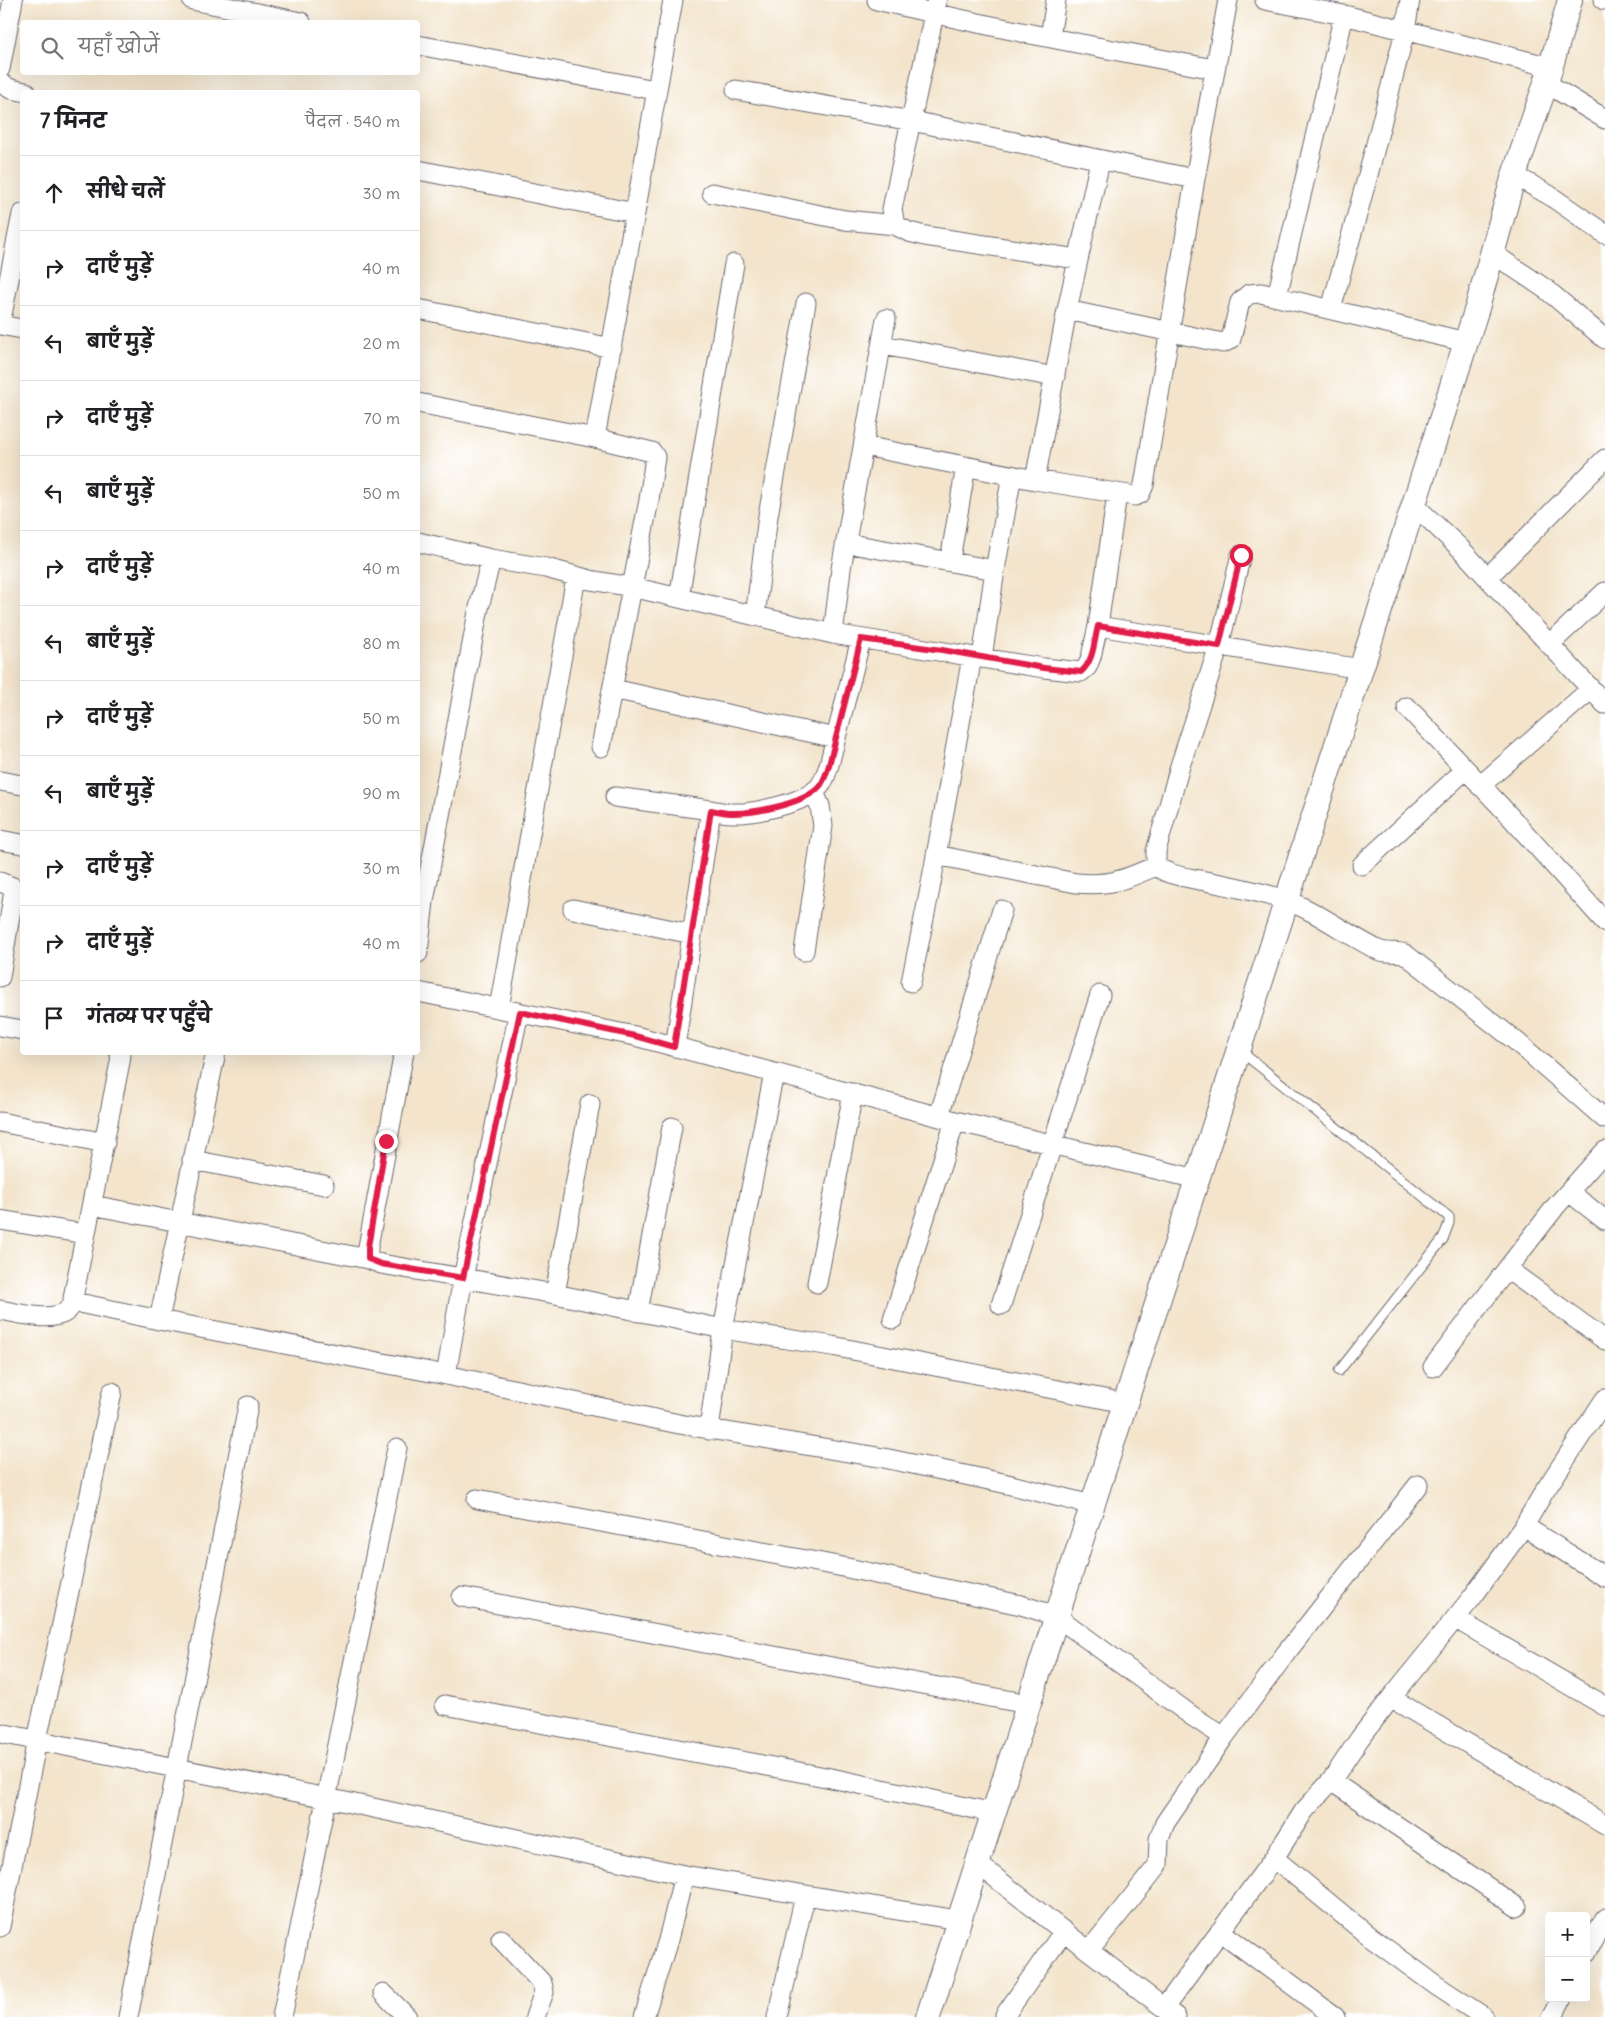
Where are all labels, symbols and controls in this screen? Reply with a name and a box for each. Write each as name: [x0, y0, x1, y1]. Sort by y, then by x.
search box: [20, 20, 420, 75]
icon: search: [38, 34, 66, 62]
text: यहाँ खोजें: [78, 34, 159, 58]
text: 7 मिनट: [40, 107, 106, 134]
text: पैदल · 540 m: [305, 111, 400, 131]
icon: ahead: [40, 179, 68, 207]
text: सीधे चलें: [87, 179, 164, 203]
text: 30 m: [363, 183, 400, 203]
icon: right: [40, 254, 68, 282]
text: दाएँ मुड़ें: [87, 254, 153, 278]
text: 40 m: [362, 258, 400, 278]
icon: left: [40, 329, 68, 357]
text: बाएँ मुड़ें: [87, 329, 153, 353]
text: 20 m: [363, 333, 400, 353]
icon: right: [40, 404, 68, 432]
text: दाएँ मुड़ें: [87, 404, 153, 428]
text: 70 m: [364, 408, 400, 428]
icon: left: [40, 479, 68, 507]
text: बाएँ मुड़ें: [87, 479, 153, 503]
text: 50 m: [362, 483, 400, 503]
route start: [1230, 544, 1253, 567]
icon: right: [40, 554, 68, 582]
text: दाएँ मुड़ें: [87, 554, 153, 578]
text: 40 m: [362, 558, 400, 578]
icon: left: [40, 629, 68, 657]
text: बाएँ मुड़ें: [87, 629, 153, 653]
text: 80 m: [362, 633, 400, 653]
icon: right: [40, 704, 68, 732]
text: दाएँ मुड़ें: [87, 704, 153, 728]
text: 50 m: [362, 708, 400, 728]
icon: left: [40, 779, 68, 807]
text: बाएँ मुड़ें: [87, 779, 153, 803]
text: 90 m: [362, 783, 400, 803]
icon: right: [40, 854, 68, 882]
text: दाएँ मुड़ें: [87, 854, 153, 878]
text: 30 m: [363, 858, 400, 878]
icon: right: [40, 929, 68, 957]
text: दाएँ मुड़ें: [87, 929, 153, 953]
text: 40 m: [362, 933, 400, 953]
icon: arrive: [40, 1004, 68, 1032]
text: गंतव्य पर पहुँचे: [87, 1004, 212, 1028]
route end: [375, 1130, 398, 1153]
map controls: [1545, 1912, 1590, 2002]
button: +: [1545, 1912, 1590, 1957]
button: −: [1545, 1957, 1590, 2002]

